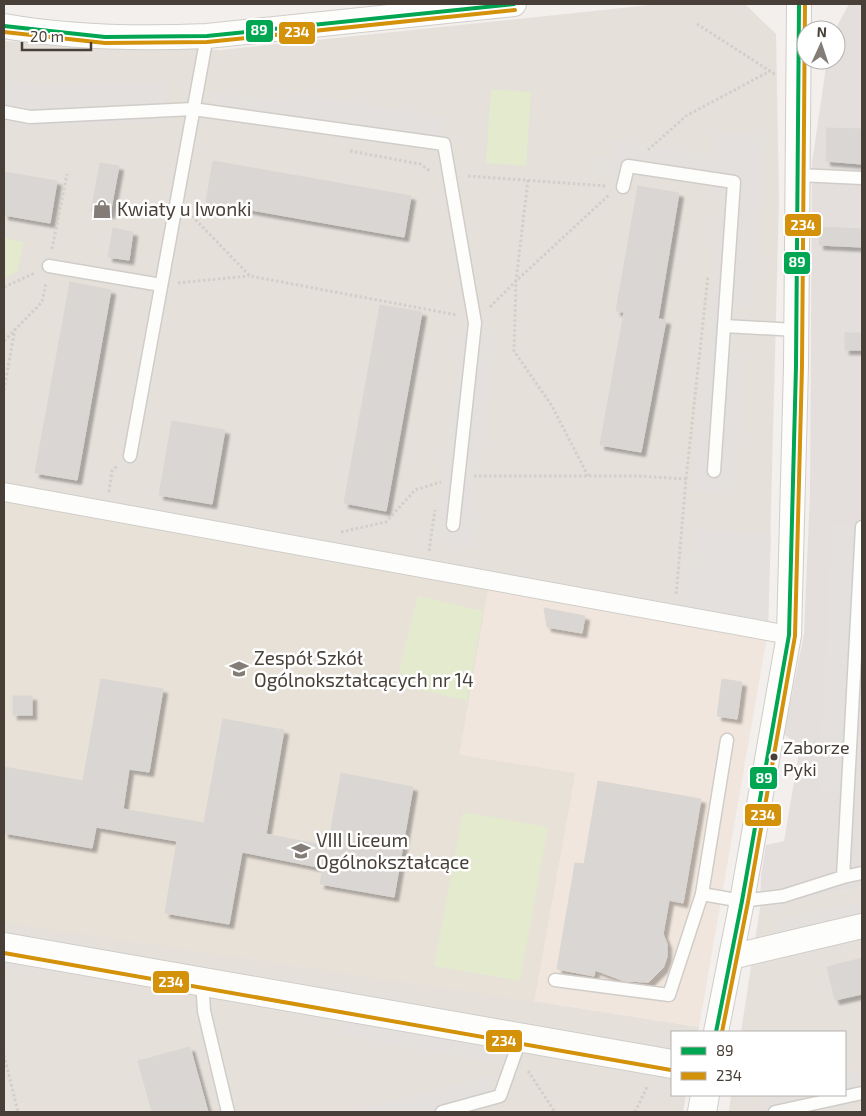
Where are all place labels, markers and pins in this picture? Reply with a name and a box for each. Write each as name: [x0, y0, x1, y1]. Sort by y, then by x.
place label: Kwiaty u Iwonki: [117, 197, 252, 220]
shop icon: Kwiaty u Iwonki: [91, 198, 113, 220]
place label: Zespół Szkół Ogólnokształcących nr 14: [254, 646, 474, 691]
school or university icon: Zespół Szkół Ogólnokształcących nr 14: [228, 658, 250, 680]
place label: Zaborze Pyki: [783, 736, 850, 780]
marker: Zaborze Pyki: [769, 752, 779, 762]
place label: VIII Liceum Ogólnokształcące: [316, 828, 469, 873]
school or university icon: VIII Liceum Ogólnokształcące: [290, 840, 312, 862]

